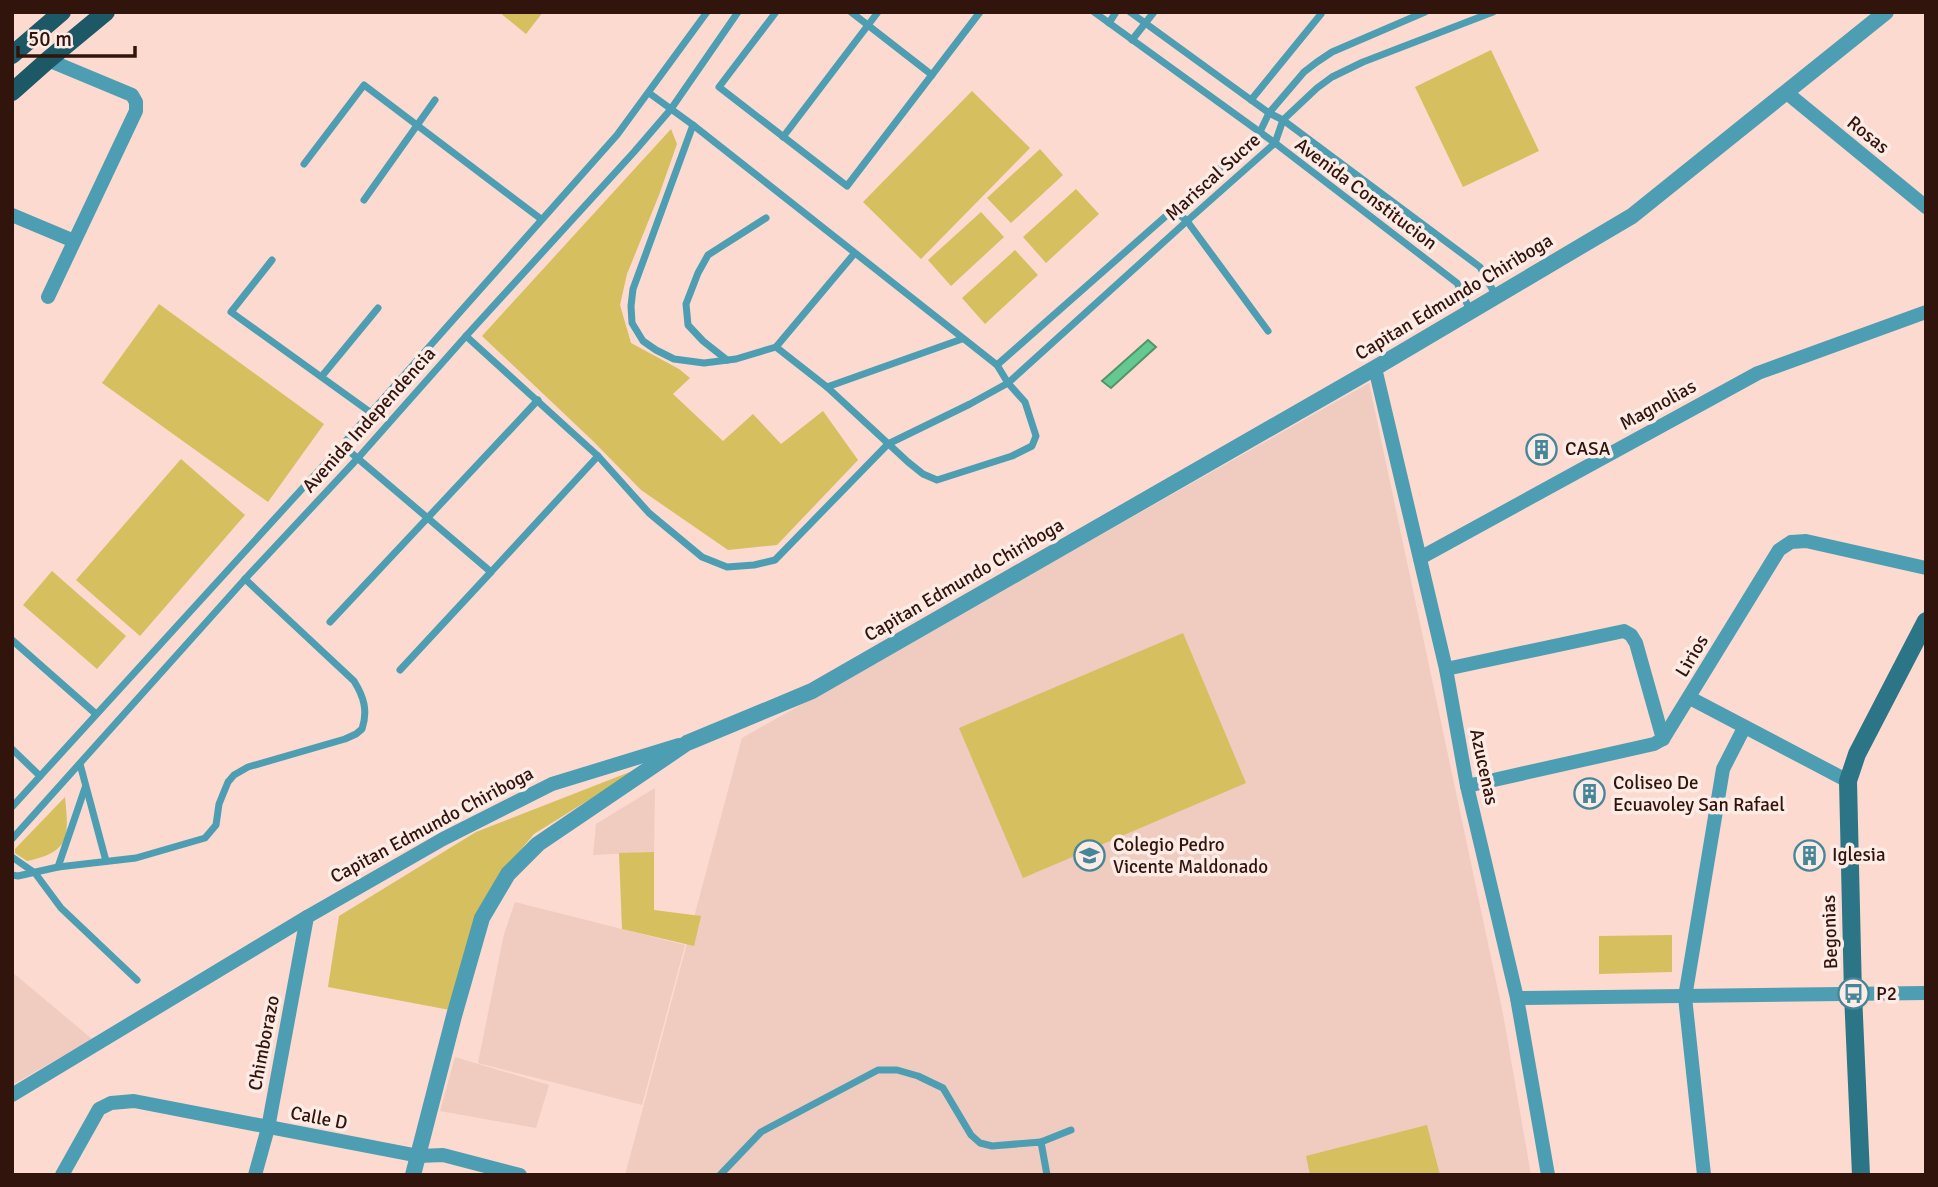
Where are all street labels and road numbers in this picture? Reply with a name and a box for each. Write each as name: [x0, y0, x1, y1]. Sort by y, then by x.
street label: Rosas: [1842, 111, 1894, 159]
street label: Mariscal Sucre: [1160, 128, 1266, 226]
street label: Avenida Constitucion: [1290, 133, 1442, 255]
street label: Capitan Edmundo Chiriboga: [1351, 228, 1557, 366]
street label: Avenida Independencia: [297, 342, 441, 498]
street label: Magnolias: [1616, 374, 1700, 436]
street label: Capitan Edmundo Chiriboga: [860, 513, 1068, 647]
street label: Lirios: [1670, 630, 1714, 682]
street label: Azucenas: [1464, 727, 1504, 807]
street label: Capitan Edmundo Chiriboga: [326, 761, 538, 889]
street label: Begonias: [1817, 894, 1843, 970]
street label: Chimborazo: [243, 993, 285, 1093]
street label: Calle D: [288, 1101, 350, 1135]

